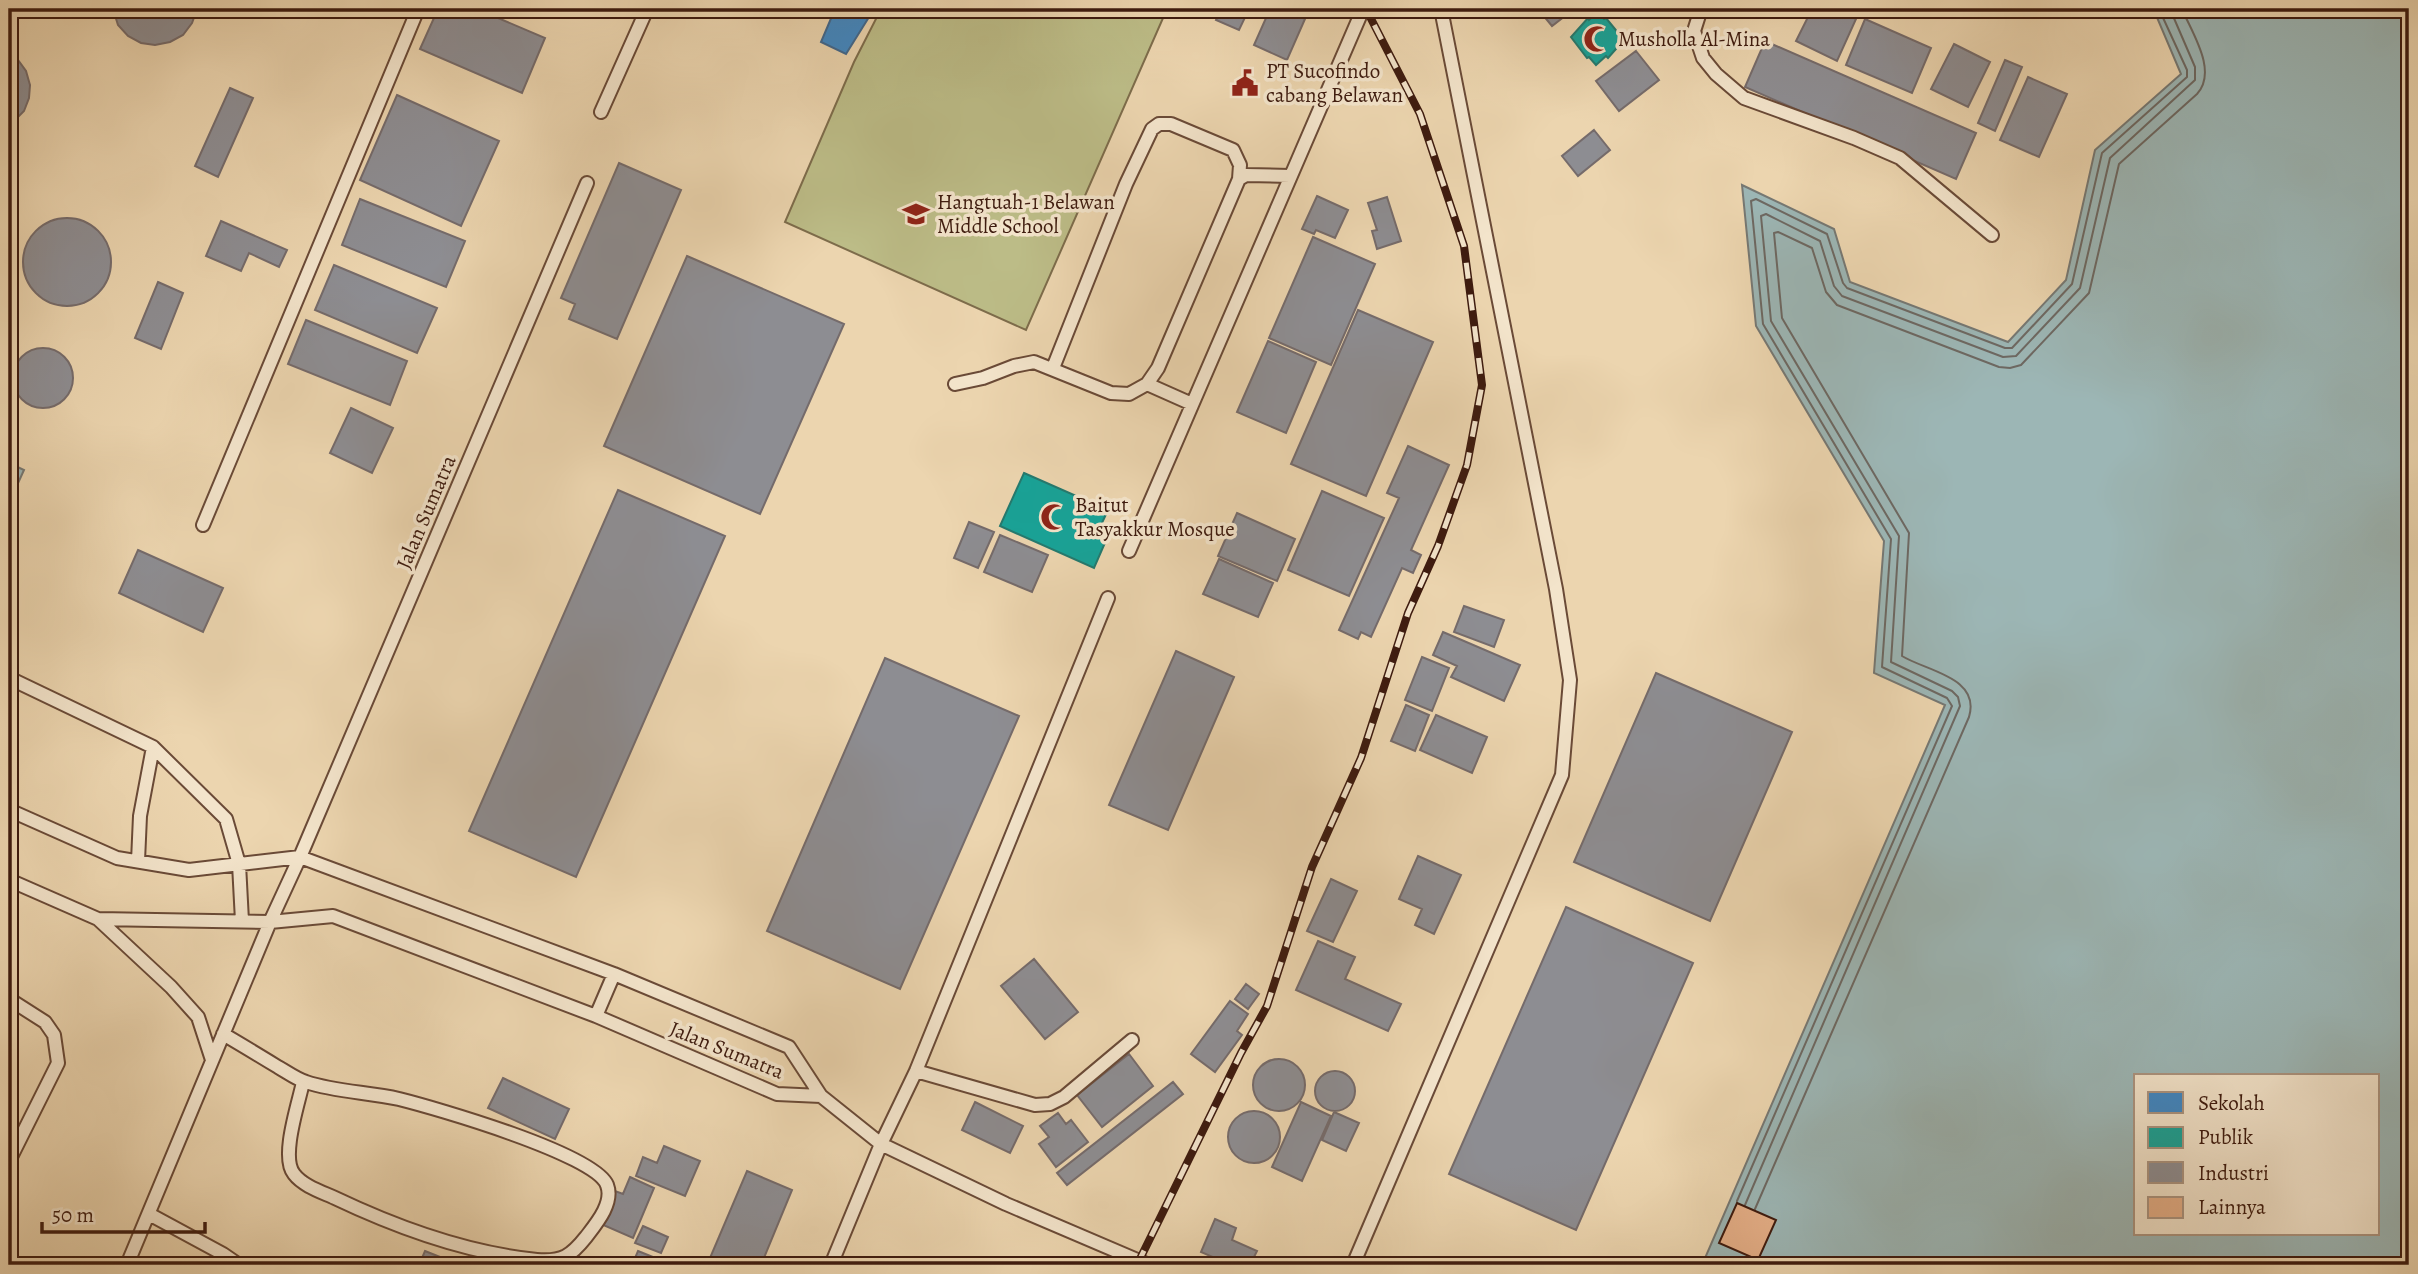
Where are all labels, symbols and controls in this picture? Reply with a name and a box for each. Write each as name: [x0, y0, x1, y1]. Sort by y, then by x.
mosque icon: Musholla Al-Mina: [1582, 24, 1612, 54]
place label: Musholla Al-Mina: [1618, 25, 1770, 53]
place label: PT Sucofindo cabang Belawan: [1266, 57, 1403, 109]
public building icon: PT Sucofindo cabang Belawan: [1230, 68, 1260, 98]
place label: Hangtuah-1 Belawan Middle School: [937, 188, 1115, 240]
school or university icon: Hangtuah-1 Belawan Middle School: [901, 199, 931, 229]
street label: Jalan Sumatra: [389, 451, 463, 573]
place label: Baitut Tasyakkur Mosque: [1075, 491, 1235, 543]
mosque icon: Baitut Tasyakkur Mosque: [1039, 502, 1069, 532]
street label: Jalan Sumatra: [666, 1014, 788, 1086]
legend: [2134, 1074, 2380, 1236]
text: Sekolah: [2198, 1089, 2265, 1117]
text: Publik: [2198, 1123, 2254, 1151]
text: Industri: [2198, 1159, 2269, 1187]
scale bar: [42, 1190, 205, 1234]
text: Lainnya: [2198, 1193, 2266, 1221]
text: 50 m: [52, 1201, 94, 1229]

